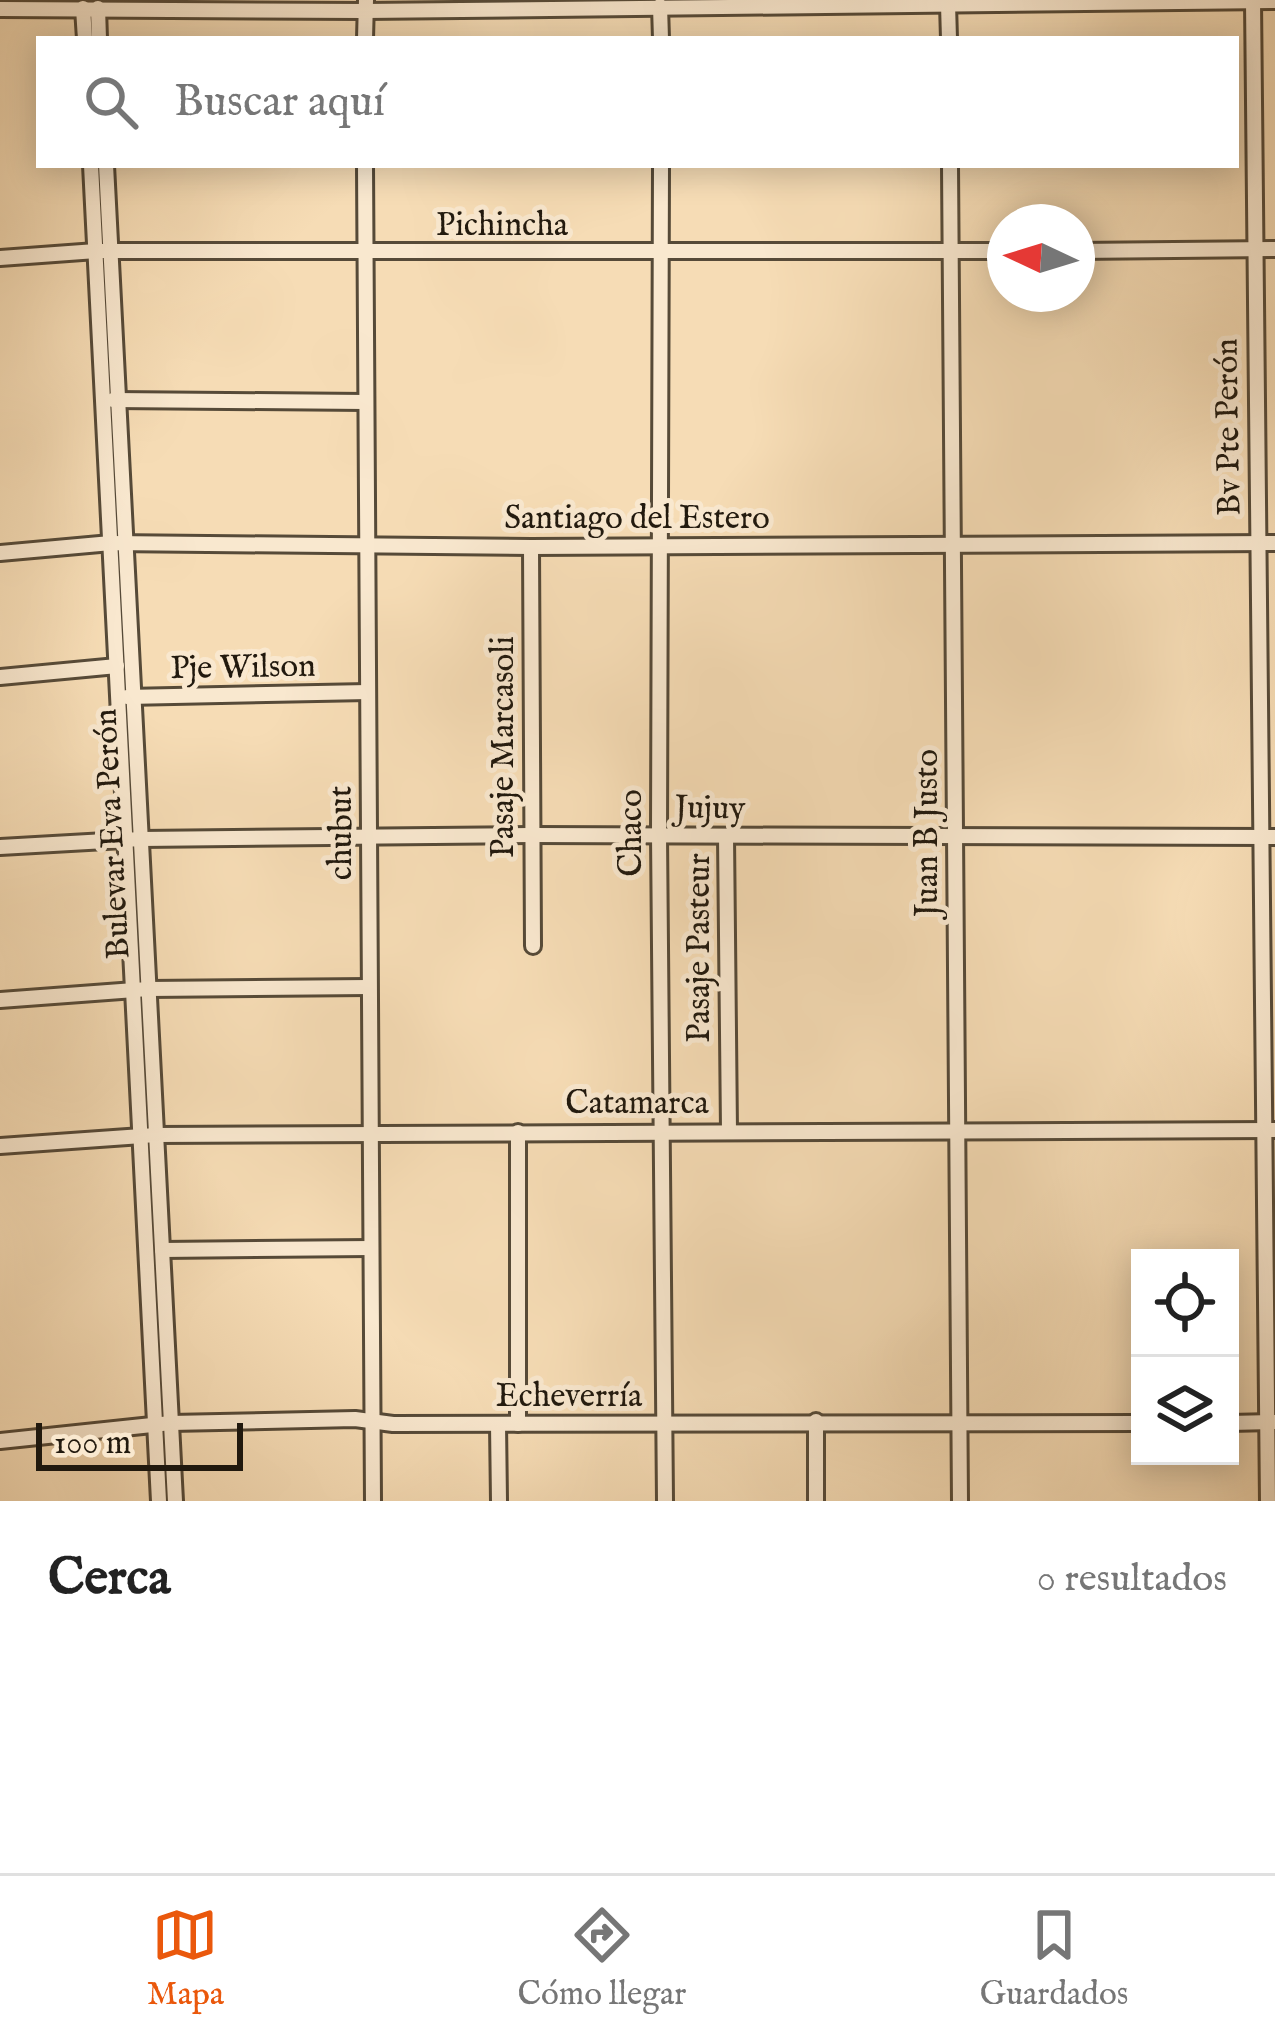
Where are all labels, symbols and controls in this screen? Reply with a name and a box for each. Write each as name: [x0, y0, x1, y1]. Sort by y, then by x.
search box: [36, 36, 1239, 168]
icon: search: [78, 69, 144, 135]
text: Buscar aquí: [174, 74, 385, 131]
north arrow: [987, 204, 1095, 312]
street label: Pichincha: [436, 205, 569, 247]
street label: Bv Pte Perón: [1206, 338, 1252, 516]
street label: Santiago del Estero: [504, 498, 770, 540]
street label: Pasaje Marcasoli: [483, 636, 525, 858]
street label: Pje Wilson: [170, 646, 316, 690]
street label: Bulevar Eva Perón: [85, 708, 141, 960]
street label: Juan B Justo: [907, 749, 949, 921]
street label: chubut: [321, 786, 363, 880]
street label: Jujuy: [670, 787, 747, 831]
street label: Chaco: [611, 789, 653, 877]
street label: Pasaje Pasteur: [679, 853, 721, 1043]
street label: Catamarca: [565, 1083, 710, 1125]
map controls: [1131, 1249, 1239, 1465]
button: locate: [1131, 1249, 1239, 1357]
button: layers: [1131, 1357, 1239, 1465]
street label: Echeverría: [496, 1376, 643, 1418]
scale bar: [36, 1417, 243, 1470]
text: 100 m: [54, 1423, 131, 1465]
text: Cerca: [48, 1547, 171, 1612]
text: 0 resultados: [1037, 1555, 1227, 1604]
tab: Mapa: [147, 1902, 224, 2016]
tab: Cómo llegar: [517, 1902, 686, 2016]
tab: Guardados: [980, 1902, 1128, 2016]

